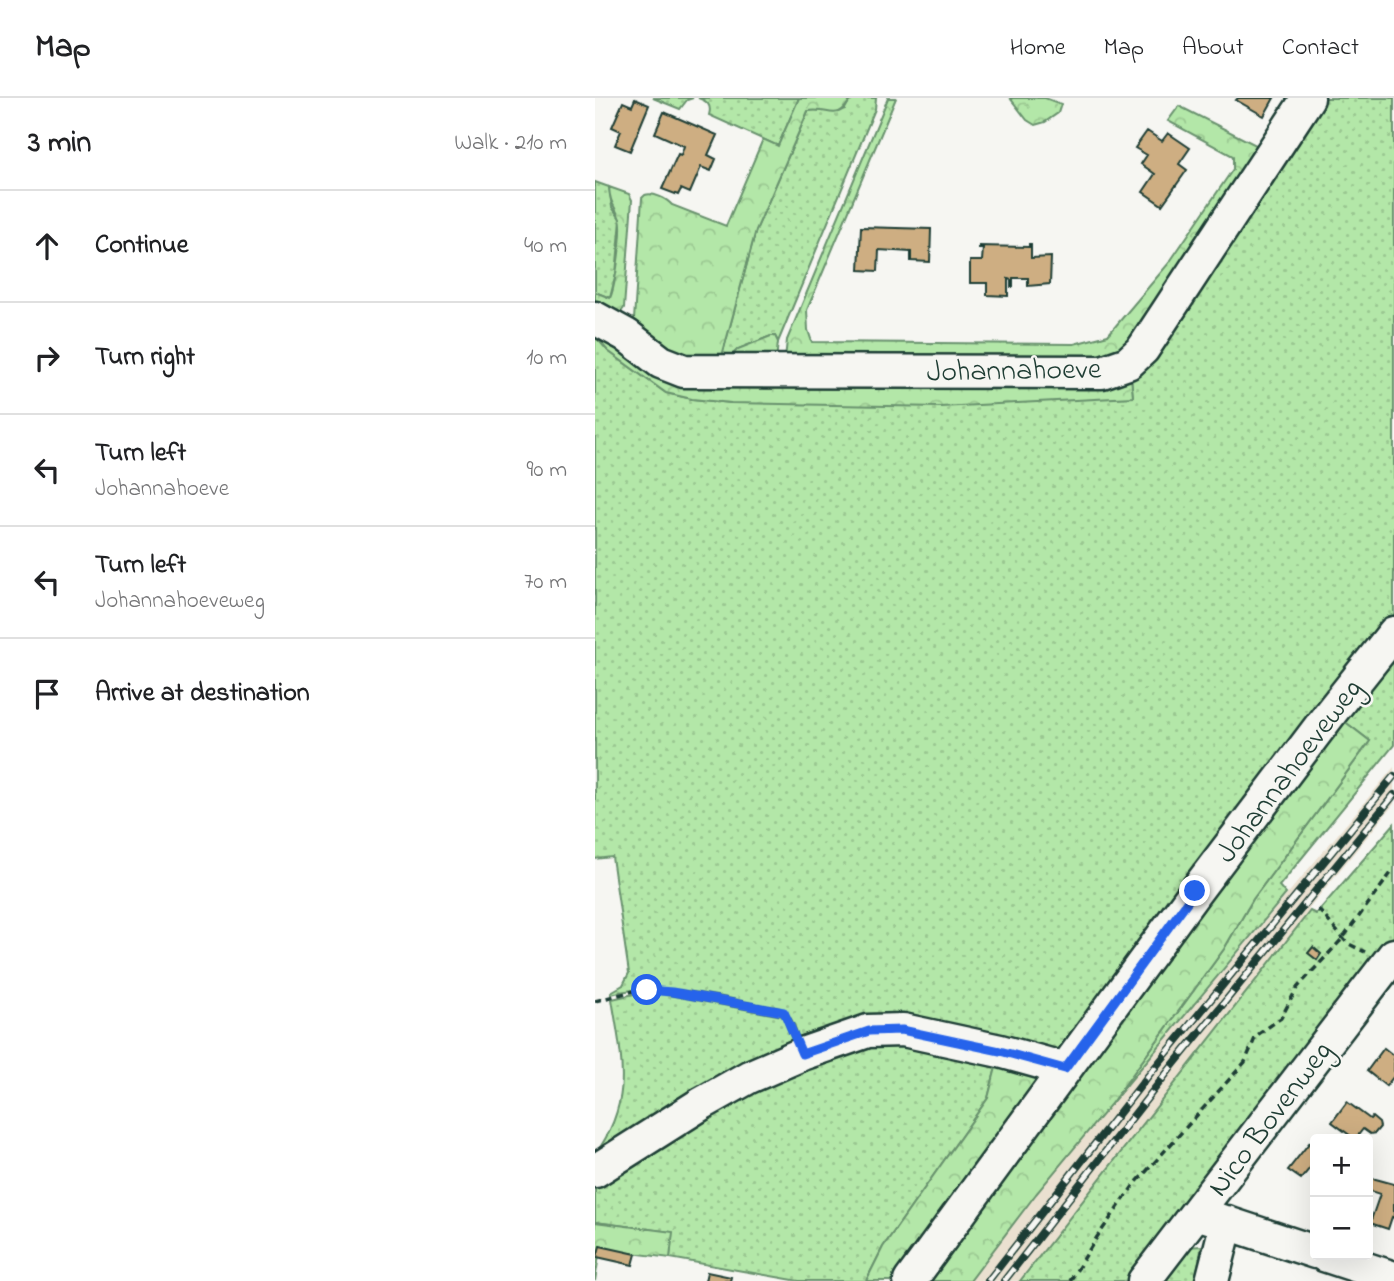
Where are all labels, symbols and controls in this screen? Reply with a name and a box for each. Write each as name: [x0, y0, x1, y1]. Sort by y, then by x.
text: Map: [35, 24, 91, 72]
text: Home: [1010, 31, 1066, 66]
text: Map: [1104, 31, 1144, 66]
text: About: [1182, 31, 1244, 66]
text: Contact: [1282, 31, 1359, 66]
text: 3 min: [28, 122, 91, 166]
text: Walk · 210 m: [454, 127, 567, 160]
icon: ahead: [28, 227, 66, 265]
text: Continue: [95, 227, 188, 265]
text: 40 m: [524, 230, 567, 263]
icon: right: [28, 339, 66, 377]
text: Turn right: [95, 339, 195, 377]
text: 10 m: [526, 342, 567, 375]
street label: Johannahoeve: [926, 348, 1102, 396]
text: Turn left: [95, 435, 186, 473]
icon: left: [28, 451, 66, 489]
text: 90 m: [527, 454, 567, 487]
text: Johannahoeve: [95, 473, 229, 506]
text: Turn left: [95, 547, 186, 585]
icon: left: [28, 563, 66, 601]
text: 70 m: [524, 566, 567, 599]
text: Johannahoeveweg: [95, 585, 265, 618]
street label: Johannahoeveweg: [1206, 670, 1375, 873]
icon: arrive: [28, 675, 66, 713]
text: Arrive at destination: [95, 675, 310, 713]
route end: [1179, 875, 1210, 906]
route start: [631, 974, 662, 1005]
street label: Nico Bovenweg: [1198, 1033, 1345, 1207]
map controls: [1310, 1134, 1373, 1260]
button: +: [1310, 1134, 1373, 1197]
button: −: [1310, 1197, 1373, 1260]

